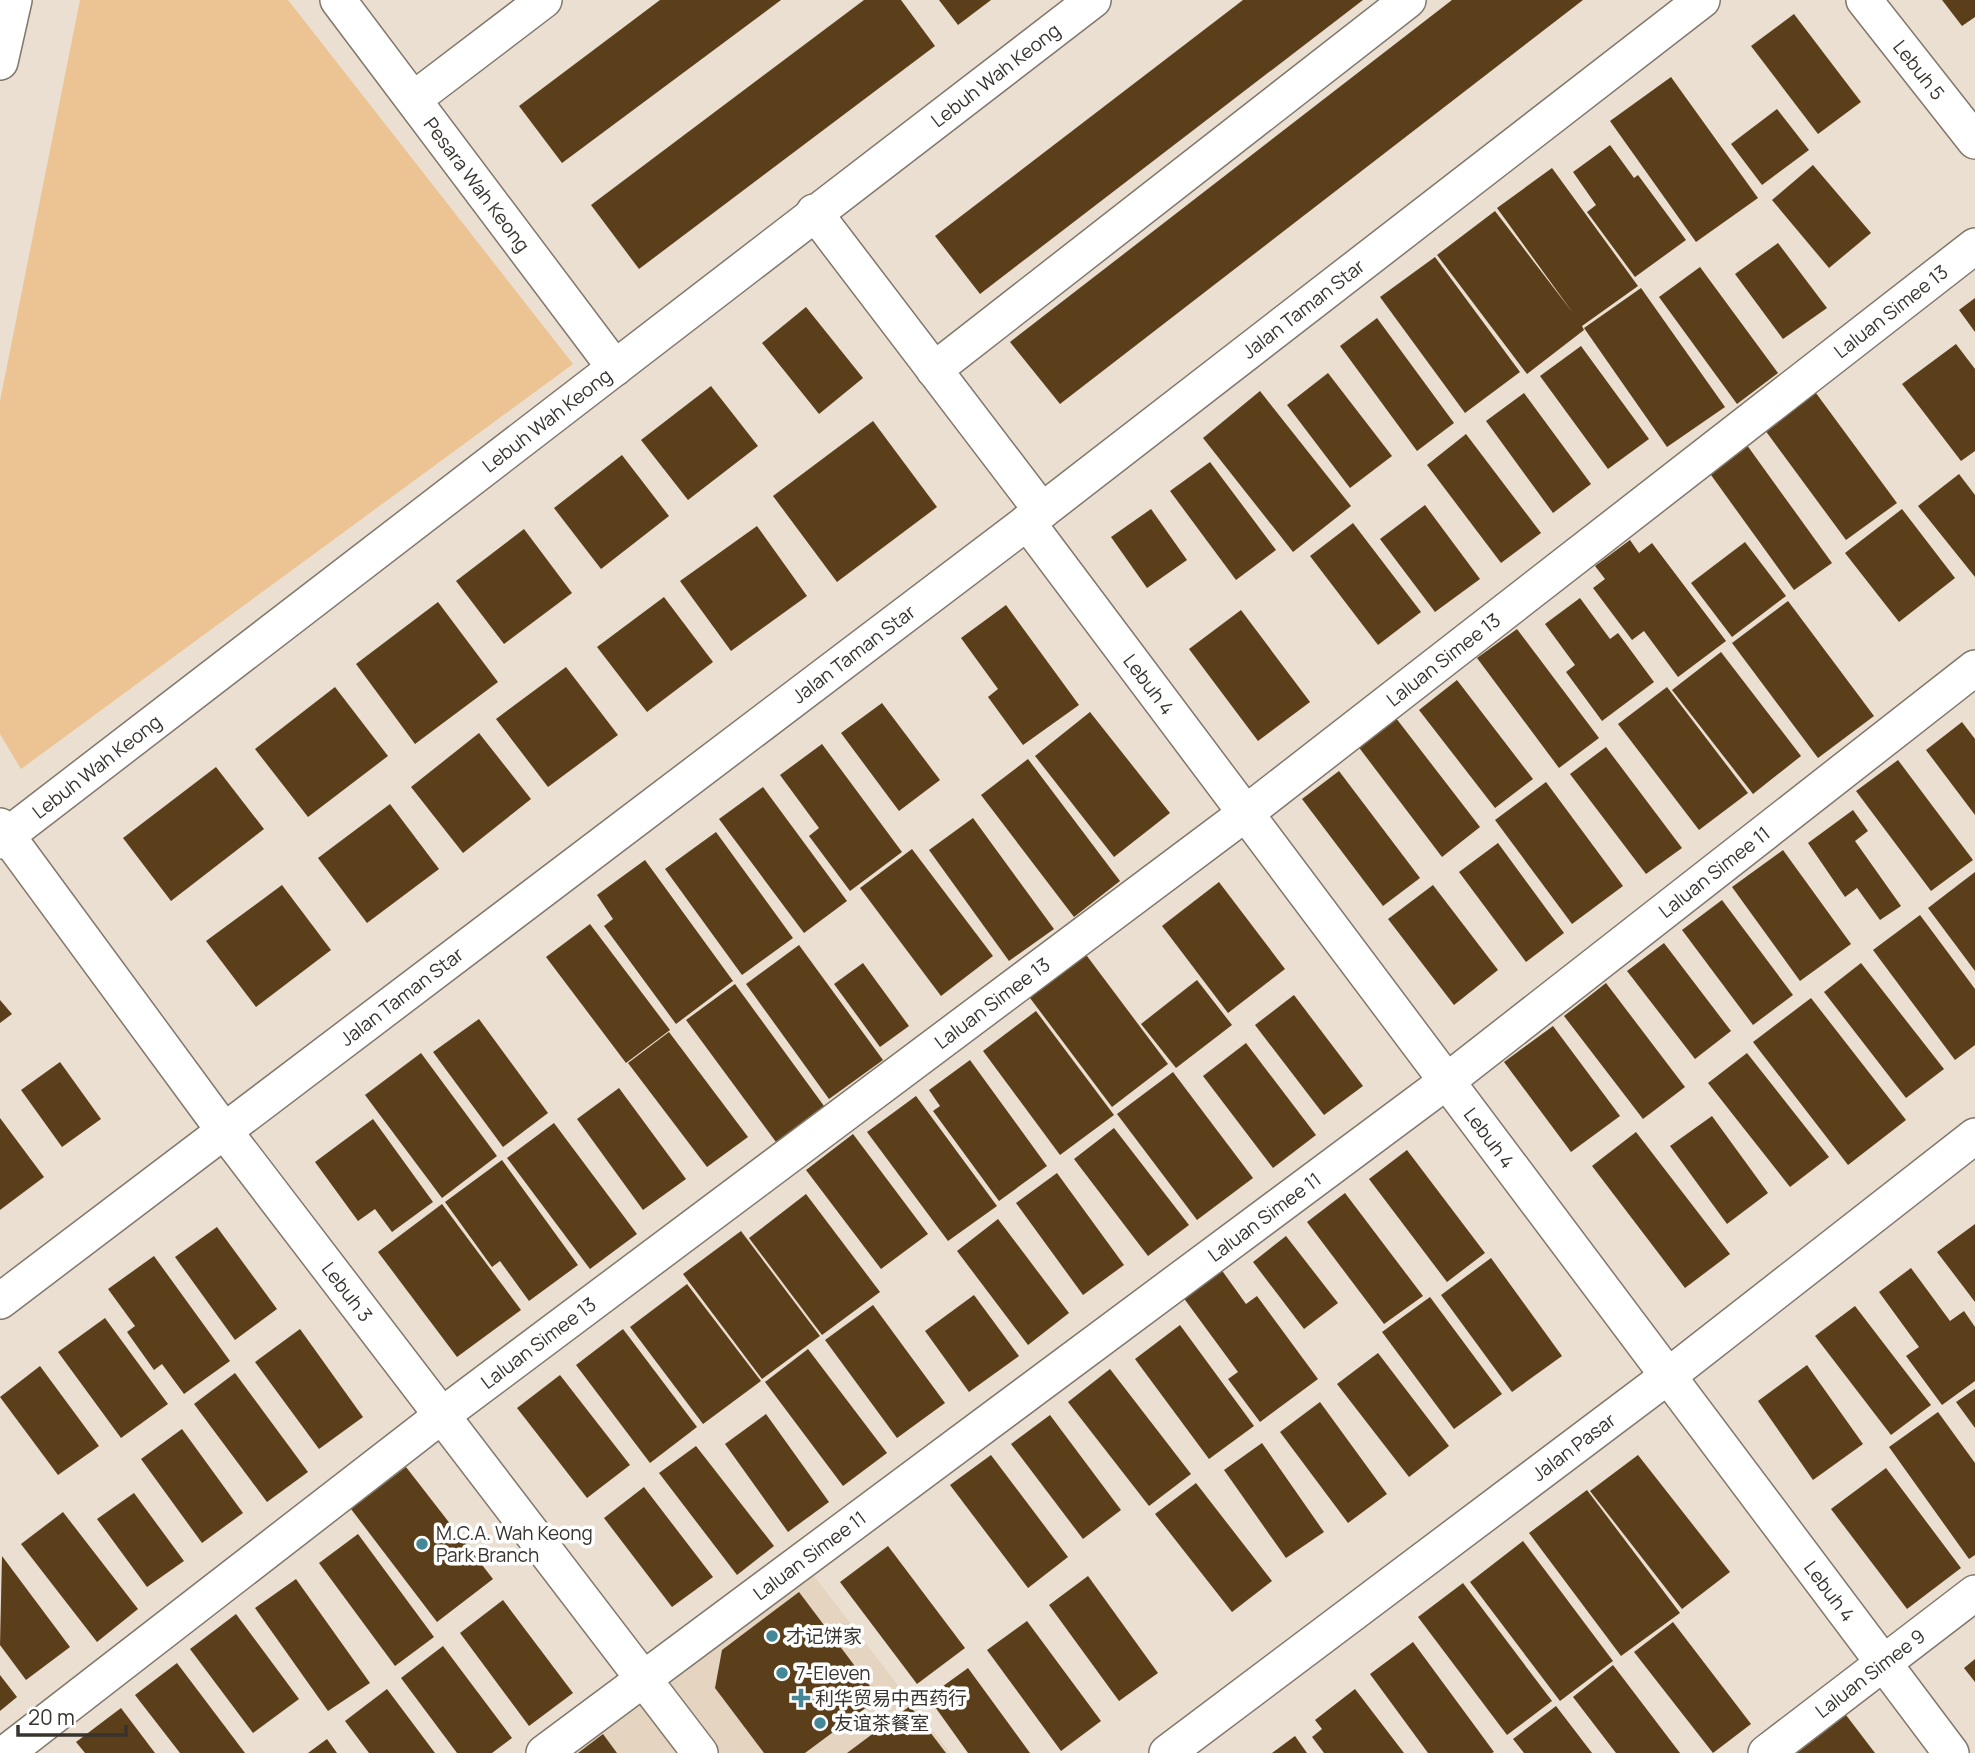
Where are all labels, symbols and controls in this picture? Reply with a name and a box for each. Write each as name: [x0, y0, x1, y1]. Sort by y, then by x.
street label: Lebuh Wah Keong: [925, 17, 1065, 133]
street label: Lebuh 5: [1887, 35, 1951, 105]
street label: Pesara Wah Keong: [418, 112, 536, 257]
street label: Jalan Taman Star: [1237, 253, 1370, 365]
street label: Laluan Simee 13: [1828, 259, 1953, 364]
street label: Lebuh Wah Keong: [477, 362, 617, 478]
street label: Jalan Taman Star: [786, 599, 921, 709]
street label: Laluan Simee 13: [1381, 607, 1506, 712]
street label: Lebuh 4: [1118, 649, 1180, 720]
street label: Lebuh Wah Keong: [27, 709, 167, 825]
street label: Laluan Simee 11: [1653, 820, 1775, 924]
street label: Jalan Taman Star: [335, 941, 469, 1052]
street label: Laluan Simee 13: [929, 951, 1055, 1055]
street label: Lebuh 4: [1458, 1102, 1521, 1173]
street label: Laluan Simee 11: [1203, 1166, 1326, 1268]
street label: Lebuh 3: [316, 1257, 379, 1327]
street label: Laluan Simee 13: [475, 1291, 601, 1395]
street label: Jalan Pasar: [1527, 1407, 1621, 1487]
street label: Laluan Simee 11: [748, 1505, 871, 1606]
place label: M.C.A. Wah Keong Park Branch: [436, 1520, 593, 1568]
marker: M.C.A. Wah Keong Park Branch: [414, 1536, 430, 1552]
street label: Lebuh 4: [1798, 1556, 1861, 1627]
place label: 才记饼家: [786, 1623, 862, 1649]
street label: Laluan Simee 9: [1810, 1623, 1930, 1724]
marker: 才记饼家: [764, 1628, 780, 1644]
place label: 7-Eleven: [796, 1660, 871, 1686]
marker: 7-Eleven: [774, 1665, 790, 1681]
place label: 利华贸易中西药行: [815, 1685, 967, 1711]
marker: 利华贸易中西药行: [793, 1690, 809, 1706]
scale bar: [18, 1694, 126, 1738]
text: 20 m: [28, 1703, 75, 1731]
place label: 友谊茶餐室: [834, 1710, 929, 1736]
marker: 友谊茶餐室: [812, 1715, 828, 1731]

